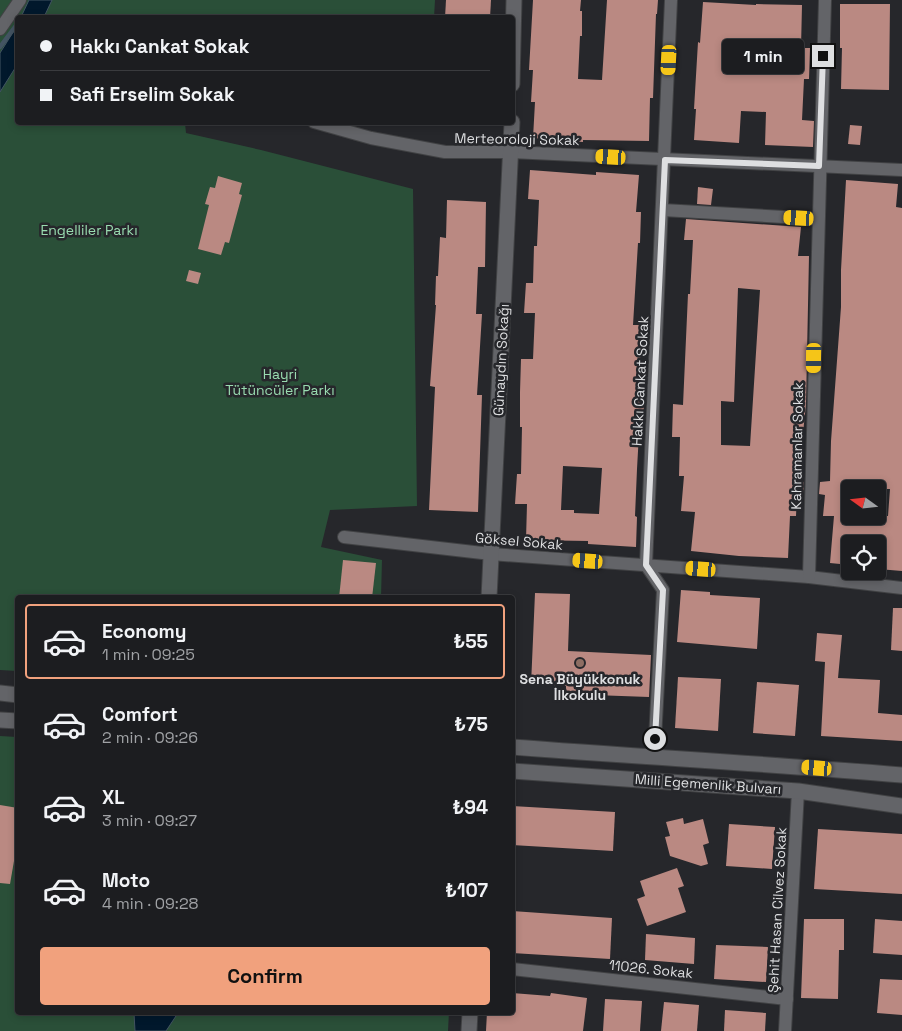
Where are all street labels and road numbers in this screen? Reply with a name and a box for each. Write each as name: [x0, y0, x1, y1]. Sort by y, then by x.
street label: Merteoroloji Sokak: [454, 129, 580, 149]
street label: Günaydın Sokağı: [489, 303, 513, 417]
street label: Hakkı Cankat Sokak: [628, 315, 652, 446]
street label: Kahramanlar Sokak: [787, 382, 807, 510]
street label: Göksel Sokak: [474, 528, 564, 554]
street label: Milli Egemenlik Bulvarı: [634, 770, 782, 798]
street label: Şehit Hasan Cilvez Sokak: [764, 826, 790, 993]
street label: 11026. Sokak: [608, 956, 694, 982]

